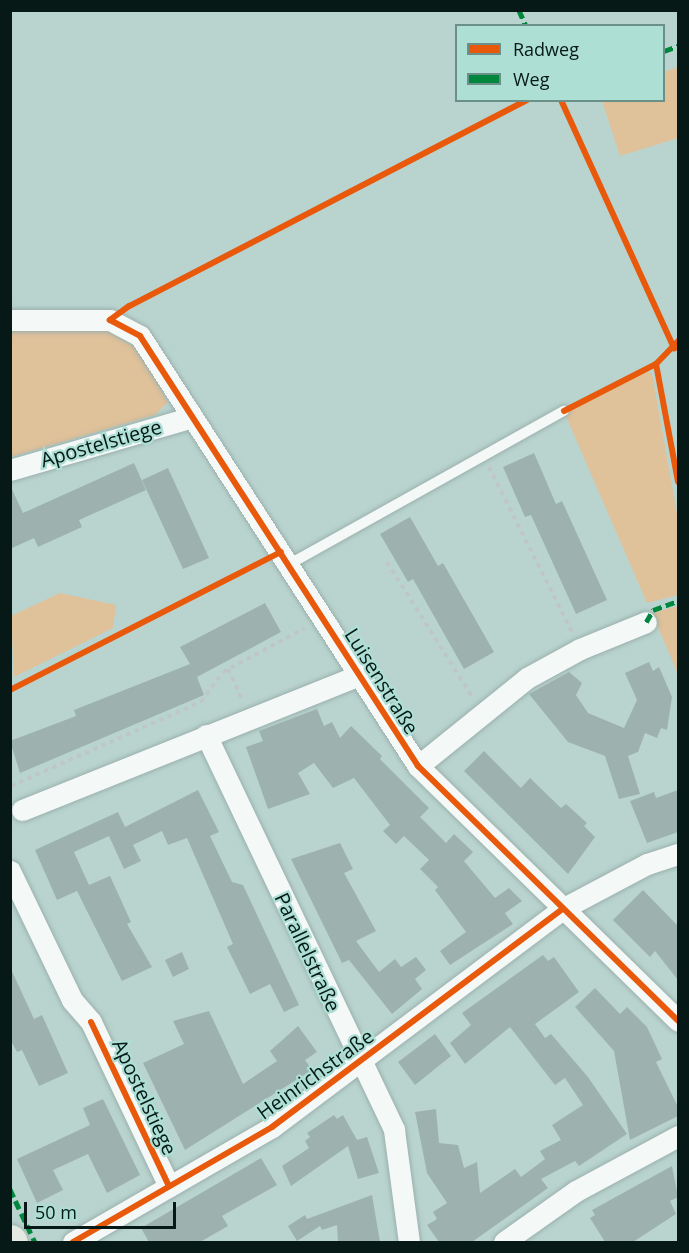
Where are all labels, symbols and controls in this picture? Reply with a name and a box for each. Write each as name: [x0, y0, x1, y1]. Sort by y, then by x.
legend: [455, 24, 665, 102]
text: Radweg: [513, 37, 579, 61]
text: Weg: [513, 67, 550, 91]
street label: Apostelstiege: [38, 414, 164, 472]
street label: Luisenstraße: [340, 624, 424, 738]
street label: Parallelstraße: [270, 889, 346, 1015]
street label: Heinrichstraße: [252, 1024, 378, 1124]
street label: Apostelstiege: [108, 1035, 182, 1159]
scale bar: [27, 1190, 178, 1228]
text: 50 m: [35, 1200, 77, 1224]

